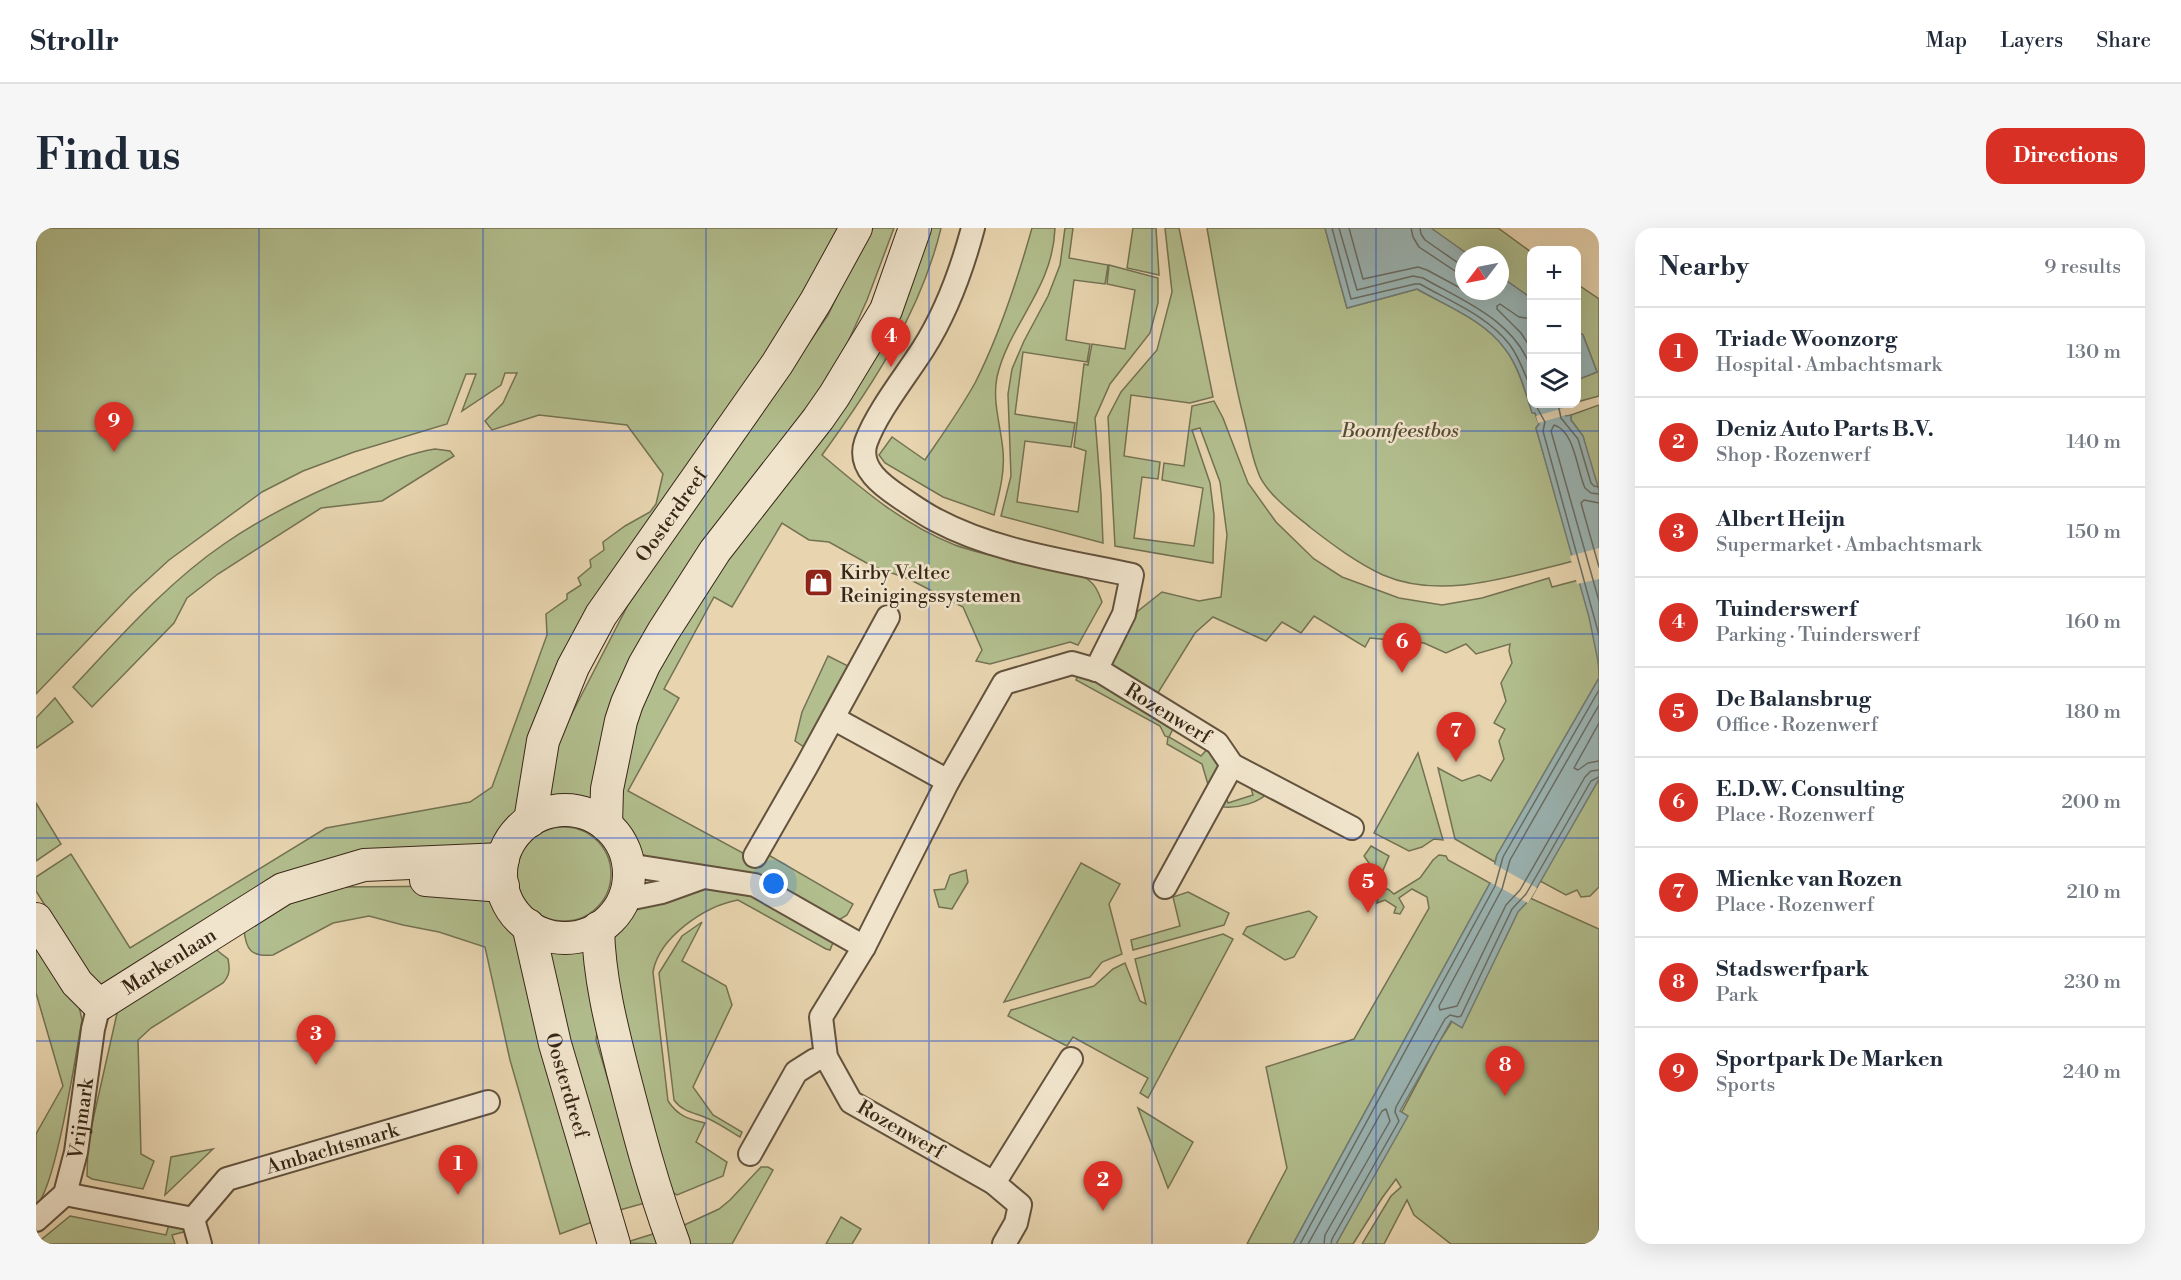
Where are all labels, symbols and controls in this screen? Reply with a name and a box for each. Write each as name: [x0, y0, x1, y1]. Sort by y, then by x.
text: Strollr: [30, 24, 119, 59]
text: Map: [1926, 28, 1967, 54]
text: Layers: [2000, 28, 2063, 54]
text: Share: [2096, 28, 2151, 54]
button: Directions: [1986, 128, 2145, 184]
text: Find us: [36, 130, 180, 183]
north arrow: [1455, 246, 1509, 300]
map controls: [1527, 246, 1581, 408]
button: +: [1527, 246, 1581, 300]
text: Nearby: [1659, 251, 1749, 283]
text: 9 results: [2044, 255, 2121, 280]
button: −: [1527, 300, 1581, 354]
pin: 4: [872, 318, 910, 367]
text: Triade Woonzorg: [1716, 326, 1897, 353]
text: 1: [1674, 340, 1683, 365]
text: 130 m: [2066, 340, 2121, 365]
text: Hospital · Ambachtsmark: [1716, 353, 1942, 378]
button: layers: [1527, 354, 1581, 408]
pin: 9: [94, 402, 134, 452]
text: Deniz Auto Parts B.V.: [1716, 416, 1934, 443]
park label: Boomfeestbos: [1340, 419, 1459, 444]
text: 2: [1672, 430, 1685, 455]
text: 140 m: [2066, 430, 2121, 455]
text: Shop · Rozenwerf: [1716, 443, 1870, 468]
street label: Oosterdreef: [631, 464, 714, 568]
text: Albert Heijn: [1716, 506, 1845, 533]
text: 3: [1672, 520, 1685, 545]
text: 150 m: [2066, 520, 2121, 545]
text: Supermarket · Ambachtsmark: [1716, 533, 1982, 558]
place label: Kirby Veltec Reinigingssystemen: [840, 561, 1021, 609]
shop icon: Kirby Veltec Reinigingssystemen: [803, 567, 835, 599]
text: Tuinderswerf: [1716, 596, 1857, 623]
text: 4: [1672, 610, 1685, 635]
text: 160 m: [2066, 610, 2121, 635]
text: Parking · Tuinderswerf: [1716, 623, 1920, 648]
pin: 6: [1382, 624, 1422, 673]
street label: Rozenwerf: [1120, 678, 1216, 751]
text: De Balansbrug: [1716, 686, 1871, 713]
text: 5: [1672, 700, 1685, 725]
text: 180 m: [2066, 700, 2121, 725]
pin: 7: [1436, 712, 1476, 762]
text: Office · Rozenwerf: [1716, 713, 1878, 738]
text: E.D.W. Consulting: [1716, 776, 1904, 803]
text: 6: [1672, 790, 1685, 815]
text: 200 m: [2061, 790, 2121, 815]
text: Place · Rozenwerf: [1716, 803, 1874, 828]
pin: 5: [1348, 864, 1388, 913]
text: Mienke van Rozen: [1716, 866, 1902, 893]
your location: [759, 869, 788, 898]
text: 7: [1673, 880, 1684, 905]
text: 210 m: [2066, 880, 2121, 905]
text: Place · Rozenwerf: [1716, 893, 1874, 918]
street label: Markenlaan: [118, 923, 222, 1001]
text: Stadswerfpark: [1716, 956, 1869, 983]
text: 8: [1672, 970, 1685, 995]
text: 230 m: [2064, 970, 2121, 995]
text: Park: [1716, 983, 1758, 1008]
pin: 3: [296, 1016, 336, 1065]
street label: Oosterdreef: [539, 1030, 593, 1142]
pin: 8: [1486, 1046, 1524, 1096]
text: Sportpark De Marken: [1716, 1046, 1943, 1073]
text: 9: [1672, 1060, 1685, 1085]
text: 240 m: [2063, 1060, 2121, 1085]
text: Sports: [1716, 1073, 1775, 1098]
street label: Vrijmark: [63, 1075, 100, 1163]
street label: Rozenwerf: [852, 1095, 949, 1166]
street label: Ambachtsmark: [262, 1118, 403, 1181]
pin: 1: [438, 1146, 478, 1195]
pin: 2: [1084, 1162, 1122, 1211]

